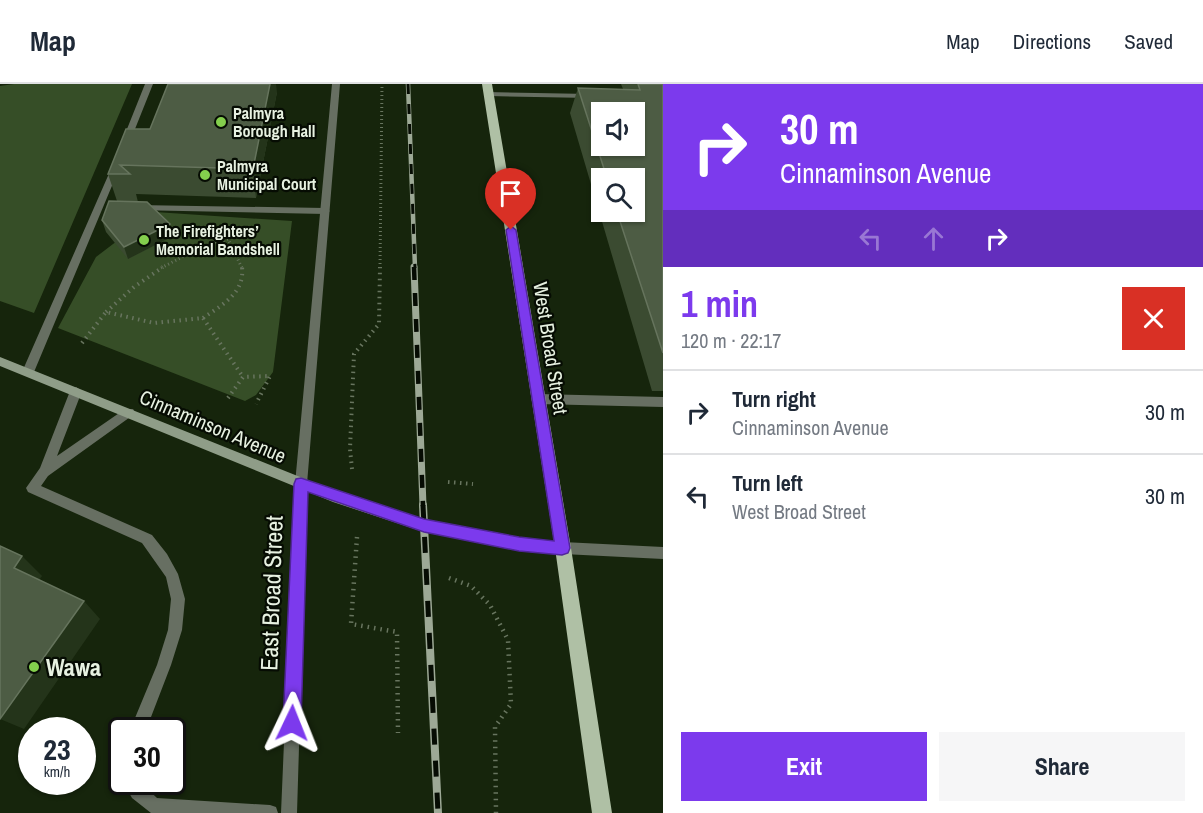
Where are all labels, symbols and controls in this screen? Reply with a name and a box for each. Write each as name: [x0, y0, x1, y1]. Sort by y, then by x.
text: Map: [30, 22, 76, 60]
text: Map: [946, 27, 980, 56]
text: Directions: [1013, 27, 1091, 56]
text: Saved: [1124, 27, 1173, 56]
text: 30 m: [780, 101, 859, 157]
place label: Palmyra Borough Hall: [233, 102, 315, 142]
map controls: [591, 102, 645, 222]
button: sound: [591, 102, 645, 156]
icon: right: [681, 108, 759, 186]
marker: Palmyra Borough Hall: [214, 115, 228, 129]
place label: Palmyra Municipal Court: [217, 155, 317, 195]
text: Cinnaminson Avenue: [780, 155, 991, 191]
marker: Palmyra Municipal Court: [198, 168, 212, 182]
pin: [485, 168, 536, 230]
button: search: [591, 168, 645, 222]
icon: arrive: [494, 177, 527, 210]
place label: The Firefighters’ Memorial Bandshell: [156, 220, 280, 260]
icon: left: [854, 222, 887, 255]
icon: ahead: [917, 222, 950, 255]
icon: right: [980, 222, 1013, 255]
marker: The Firefighters’ Memorial Bandshell: [137, 233, 151, 247]
street label: West Broad Street: [527, 280, 575, 417]
text: 1 min: [681, 280, 758, 328]
button: close: [1122, 287, 1185, 350]
text: 120 m · 22:17: [681, 327, 781, 354]
street label: Cinnaminson Avenue: [136, 383, 290, 469]
text: Turn right: [732, 384, 816, 414]
icon: right: [681, 396, 714, 429]
text: 30 m: [1145, 397, 1185, 427]
text: Cinnaminson Avenue: [732, 414, 889, 441]
text: Turn left: [732, 468, 803, 498]
icon: left: [681, 480, 714, 513]
text: 30 m: [1145, 481, 1185, 511]
text: West Broad Street: [732, 498, 866, 525]
street label: East Broad Street: [252, 514, 290, 671]
place label: Wawa: [46, 651, 101, 683]
marker: Wawa: [27, 660, 41, 674]
position arrow: [260, 691, 324, 755]
speed limit sign: 30: [108, 717, 186, 795]
text: 23: [43, 729, 71, 769]
button: Exit: [681, 732, 927, 801]
button: Share: [939, 732, 1185, 801]
text: km/h: [44, 761, 70, 782]

